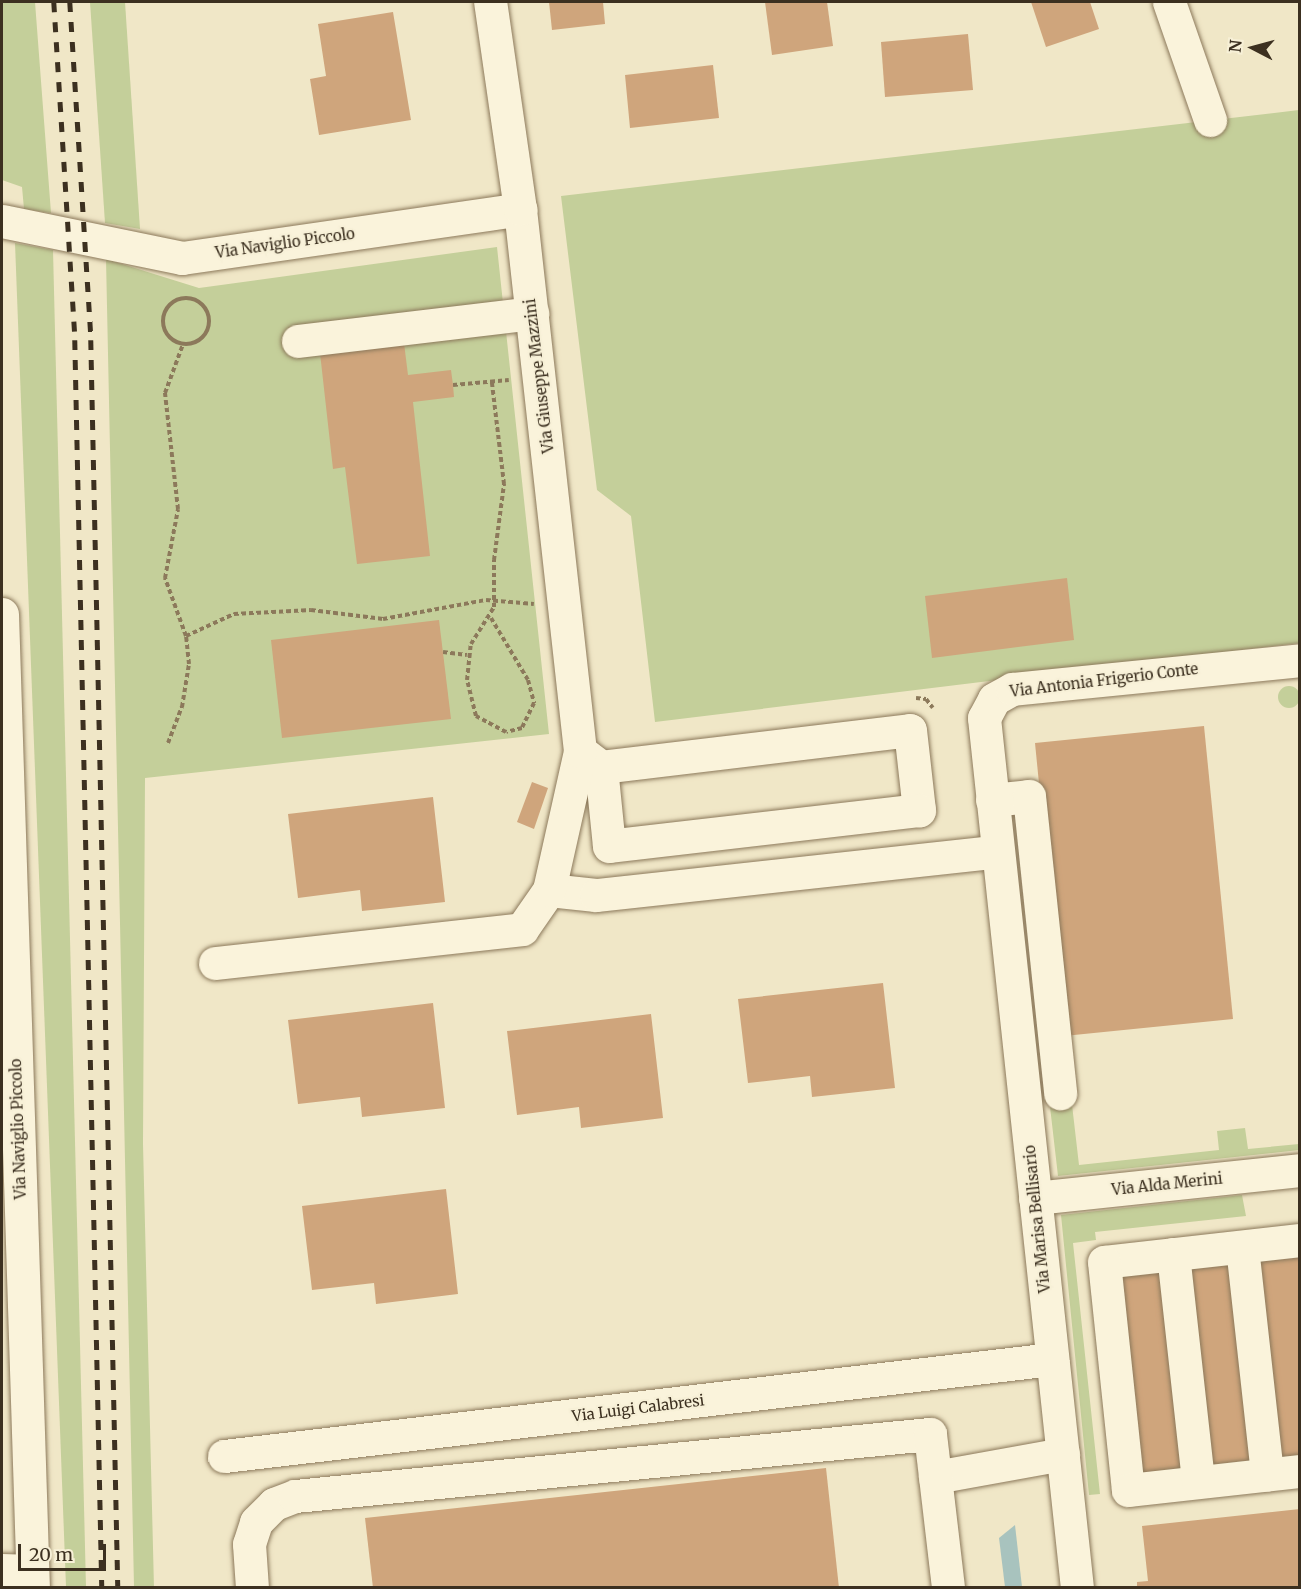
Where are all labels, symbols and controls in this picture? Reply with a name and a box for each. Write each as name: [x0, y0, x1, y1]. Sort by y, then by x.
north arrow: [1223, 18, 1283, 78]
text: N: [1224, 39, 1246, 53]
street label: Via Naviglio Piccolo: [214, 224, 356, 262]
street label: Via Giuseppe Mazzini: [521, 298, 557, 454]
street label: Via Antonia Frigerio Conte: [1009, 660, 1199, 700]
street label: Via Naviglio Piccolo: [7, 1058, 29, 1200]
street label: Via Marisa Bellisario: [1020, 1144, 1054, 1294]
street label: Via Alda Merini: [1111, 1169, 1223, 1199]
street label: Via Luigi Calabresi: [571, 1391, 705, 1425]
scale bar: [21, 1532, 110, 1570]
text: 20 m: [29, 1543, 73, 1566]

